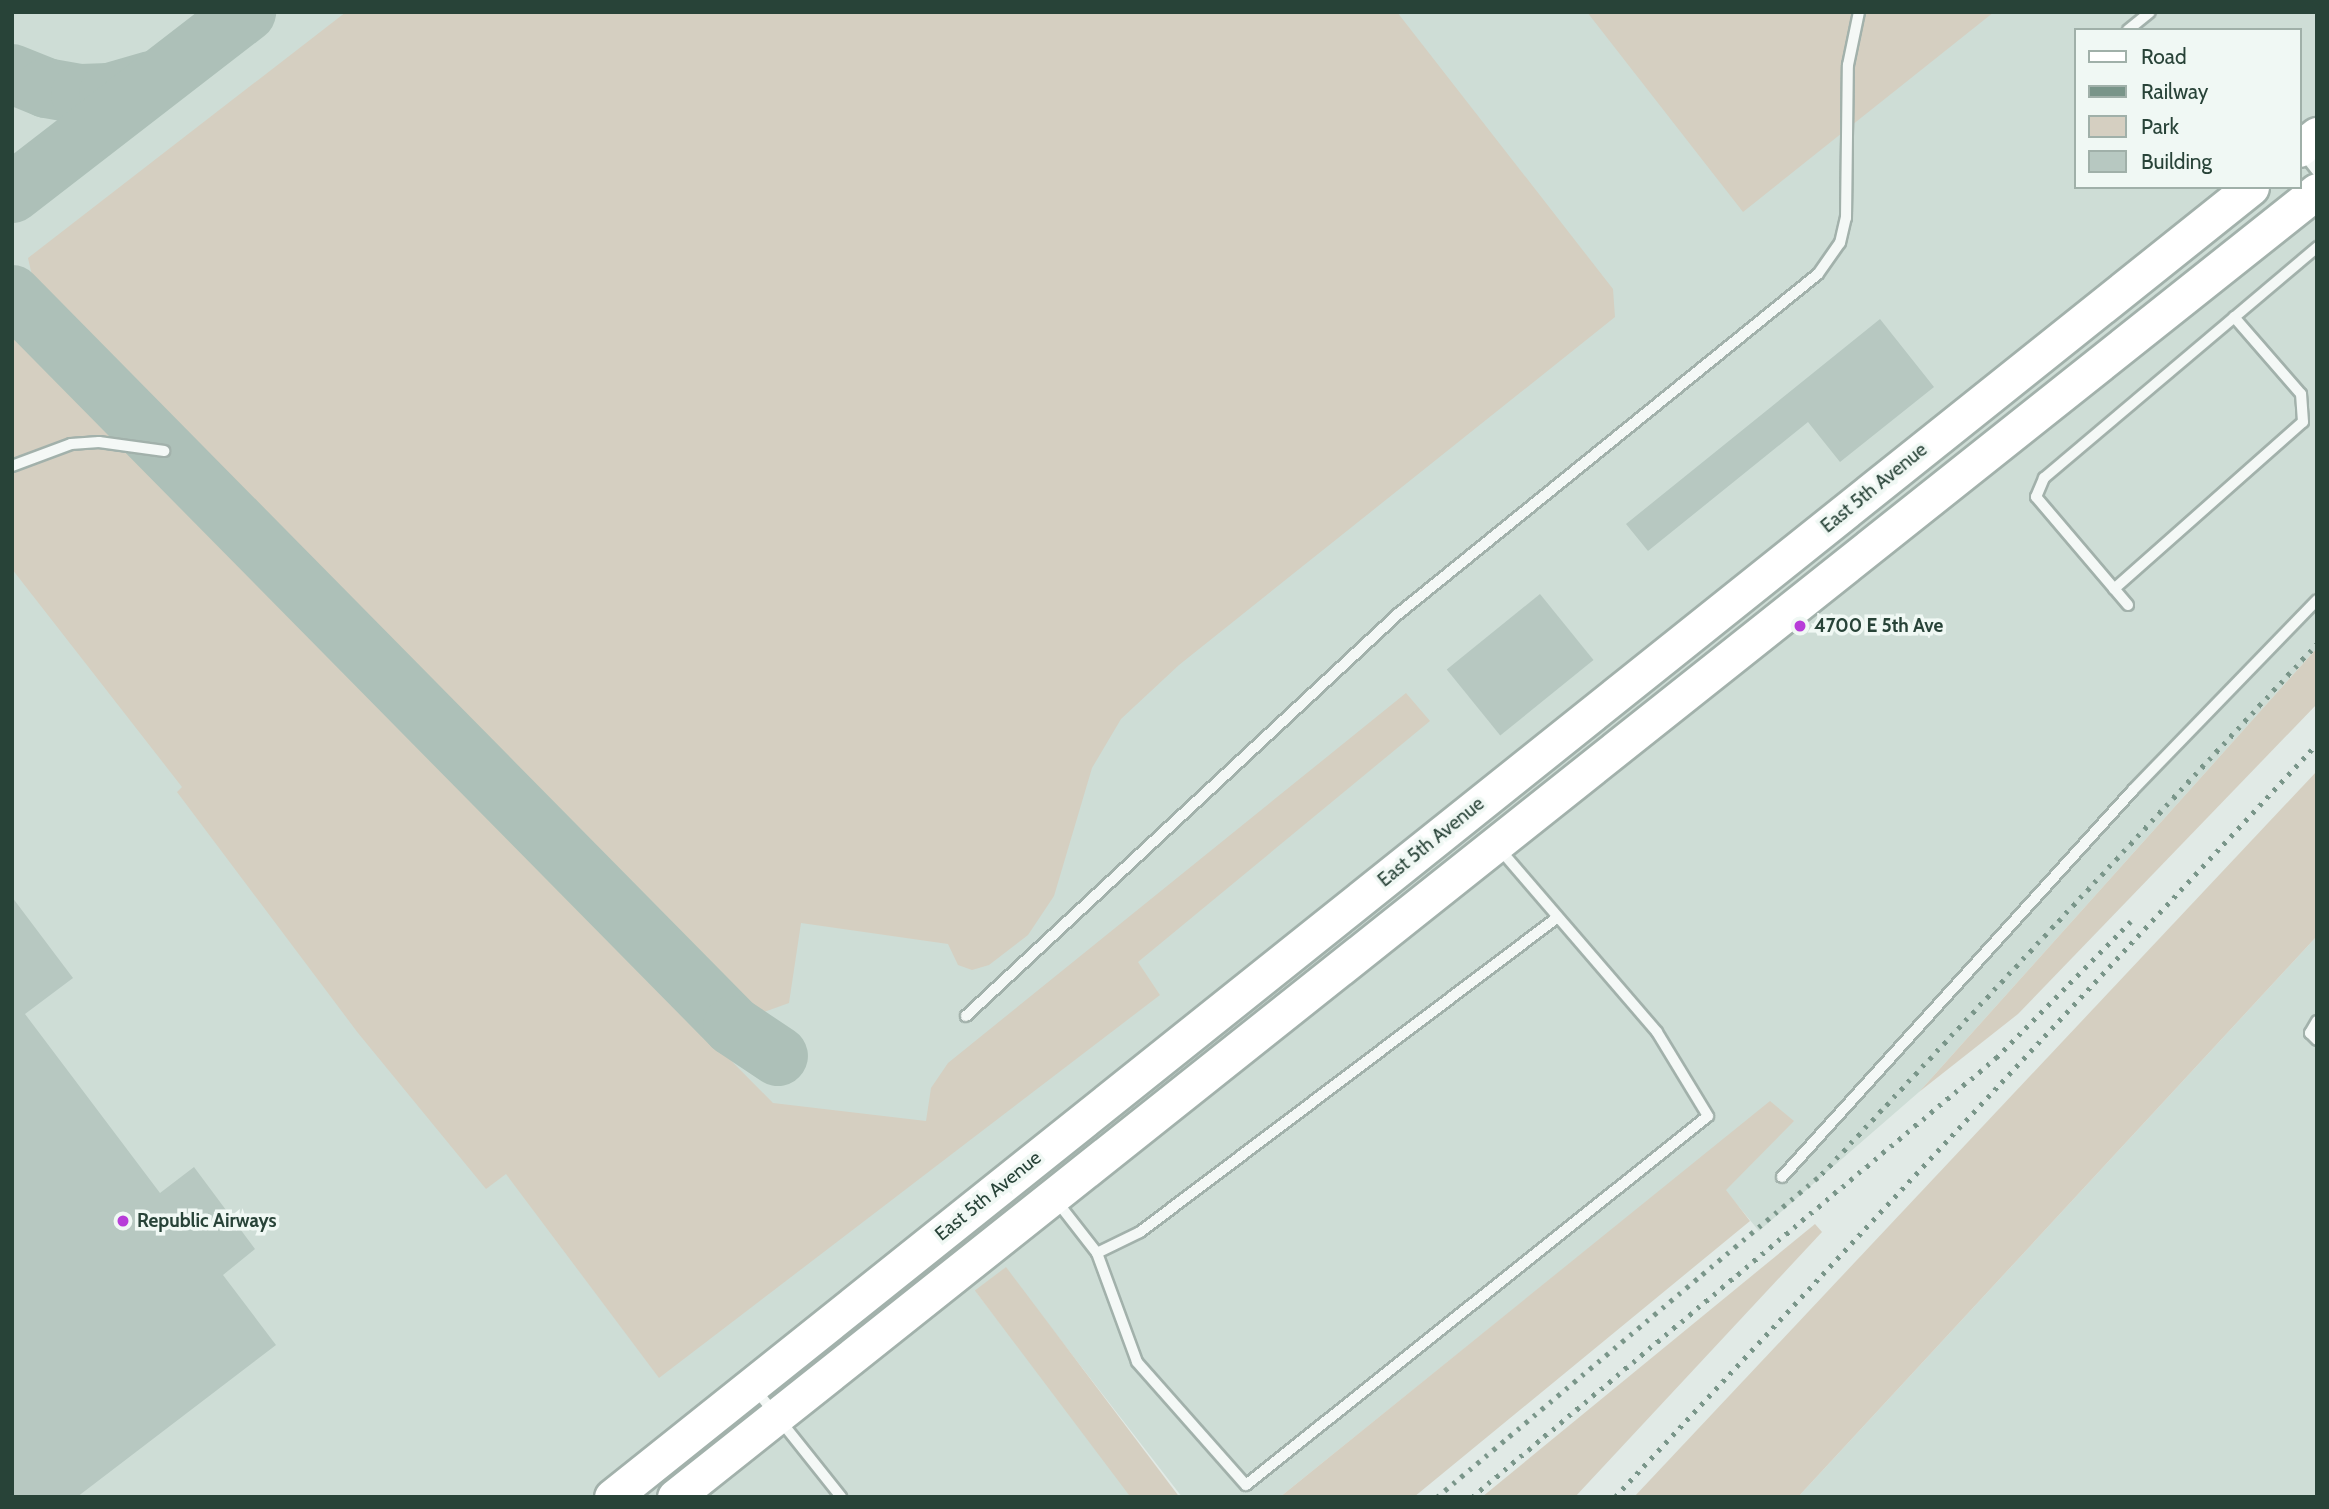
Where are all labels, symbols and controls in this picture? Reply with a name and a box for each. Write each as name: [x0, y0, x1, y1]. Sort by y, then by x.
legend: [2074, 28, 2301, 189]
text: Road: [2141, 44, 2187, 69]
text: Railway: [2141, 79, 2208, 104]
text: Park: [2141, 114, 2179, 139]
text: Building: [2141, 149, 2212, 174]
street label: East 5th Avenue: [1816, 438, 1932, 538]
place label: 4700 E 5th Ave: [1814, 615, 1943, 637]
marker: 4700 E 5th Ave: [1792, 618, 1808, 634]
street label: East 5th Avenue: [1373, 792, 1489, 892]
street label: East 5th Avenue: [930, 1146, 1046, 1246]
place label: Republic Airways: [137, 1210, 277, 1232]
marker: Republic Airways: [115, 1213, 131, 1229]

